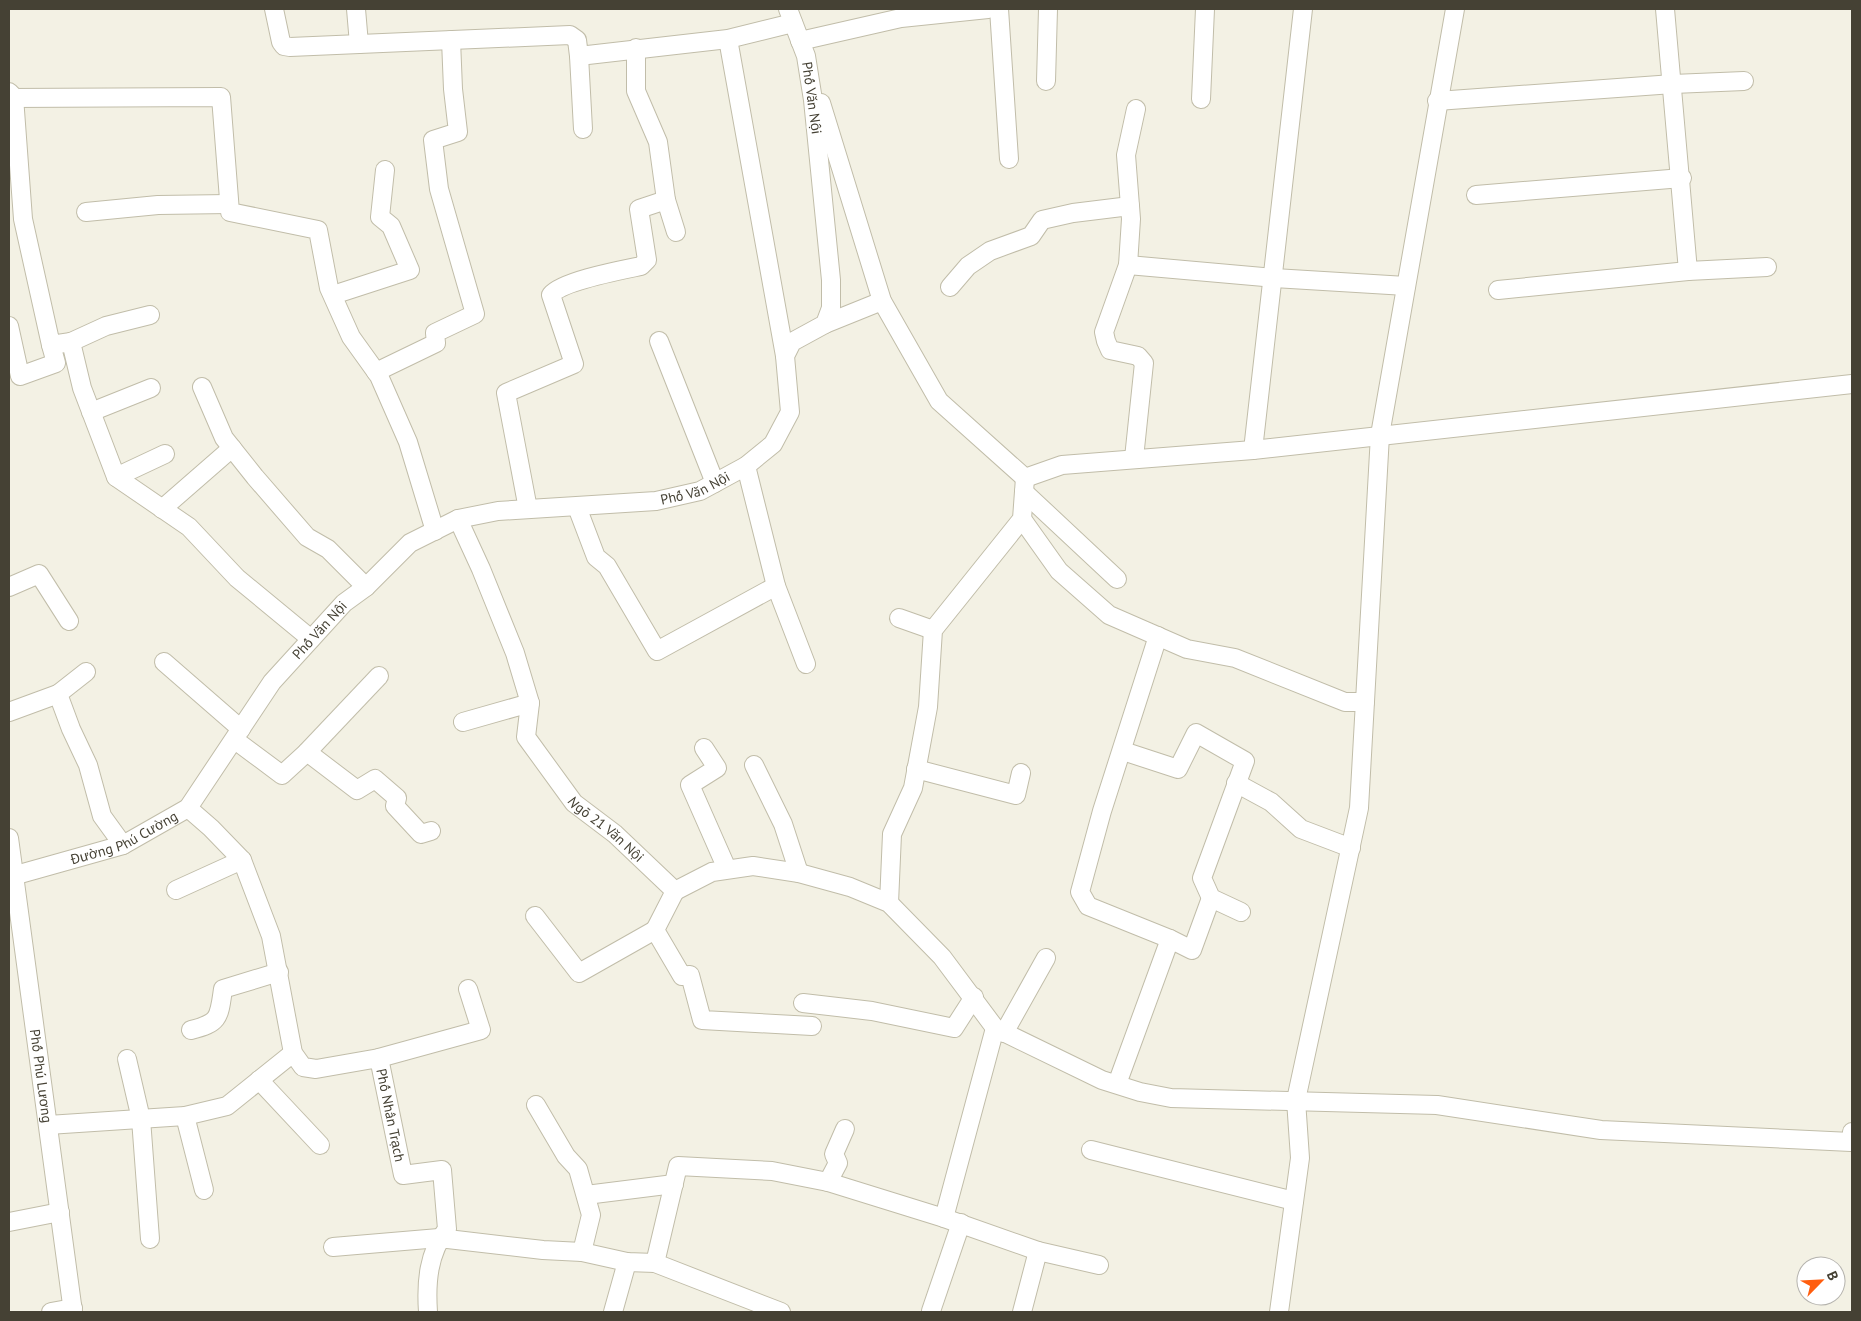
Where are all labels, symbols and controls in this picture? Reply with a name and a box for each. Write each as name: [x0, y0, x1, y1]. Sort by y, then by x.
street label: Phố Văn Nội: [798, 61, 826, 135]
street label: Phố Văn Nội: [659, 467, 733, 509]
street label: Phố Văn Nội: [288, 597, 351, 663]
street label: Ngõ 21 Văn Nội: [564, 793, 648, 866]
street label: Đường Phú Cường: [68, 807, 181, 869]
street label: Phố Phú Lương: [26, 1028, 56, 1124]
street label: Phố Nhân Trạch: [372, 1067, 409, 1163]
north arrow: [1796, 1256, 1846, 1306]
text: B: [1823, 1268, 1843, 1283]

